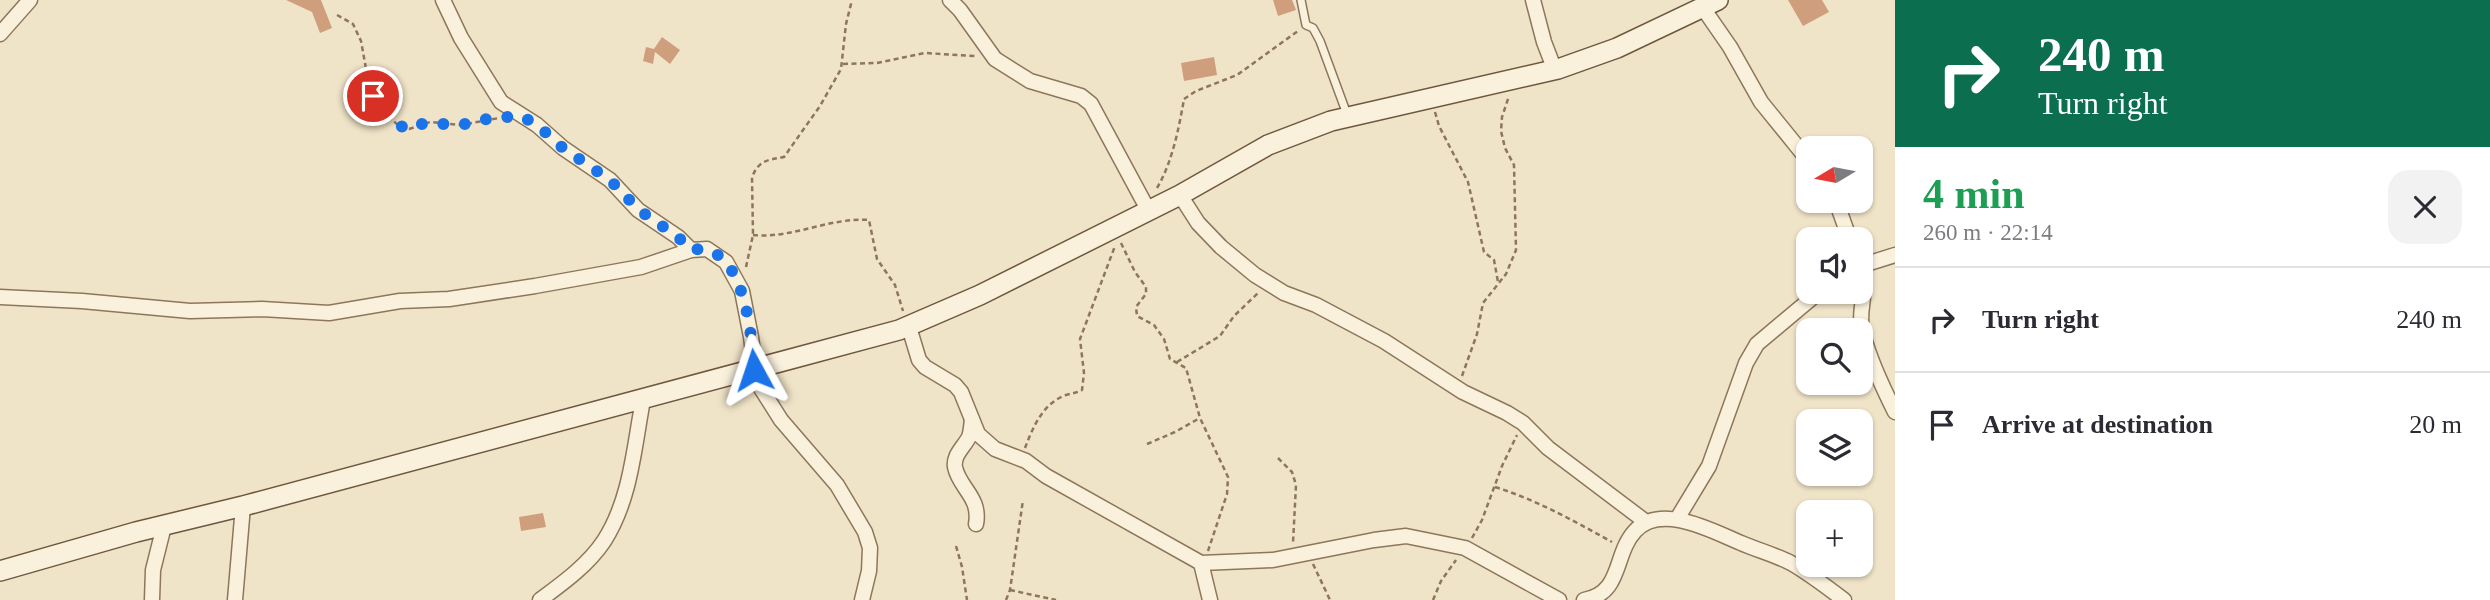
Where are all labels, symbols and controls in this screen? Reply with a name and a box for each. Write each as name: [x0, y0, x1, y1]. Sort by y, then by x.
text: 240 m: [2038, 27, 2165, 82]
icon: right: [1923, 28, 2014, 119]
pin: [343, 66, 403, 126]
icon: arrive: [354, 77, 392, 115]
text: Turn right: [2038, 85, 2168, 121]
north arrow: [1796, 136, 1872, 214]
map controls: [1796, 136, 1873, 577]
button: close: [2388, 170, 2462, 244]
text: 4 min: [1923, 171, 2025, 217]
text: 260 m · 22:14: [1923, 220, 2053, 245]
button: sound: [1796, 227, 1873, 304]
icon: right: [1923, 301, 1961, 339]
text: Turn right: [1982, 305, 2099, 334]
text: 240 m: [2396, 305, 2462, 334]
button: search: [1796, 318, 1873, 395]
position arrow: [717, 333, 791, 407]
icon: arrive: [1923, 406, 1961, 444]
button: layers: [1796, 409, 1873, 486]
text: Arrive at destination: [1982, 410, 2213, 439]
text: 20 m: [2409, 410, 2462, 439]
button: +: [1796, 500, 1873, 577]

